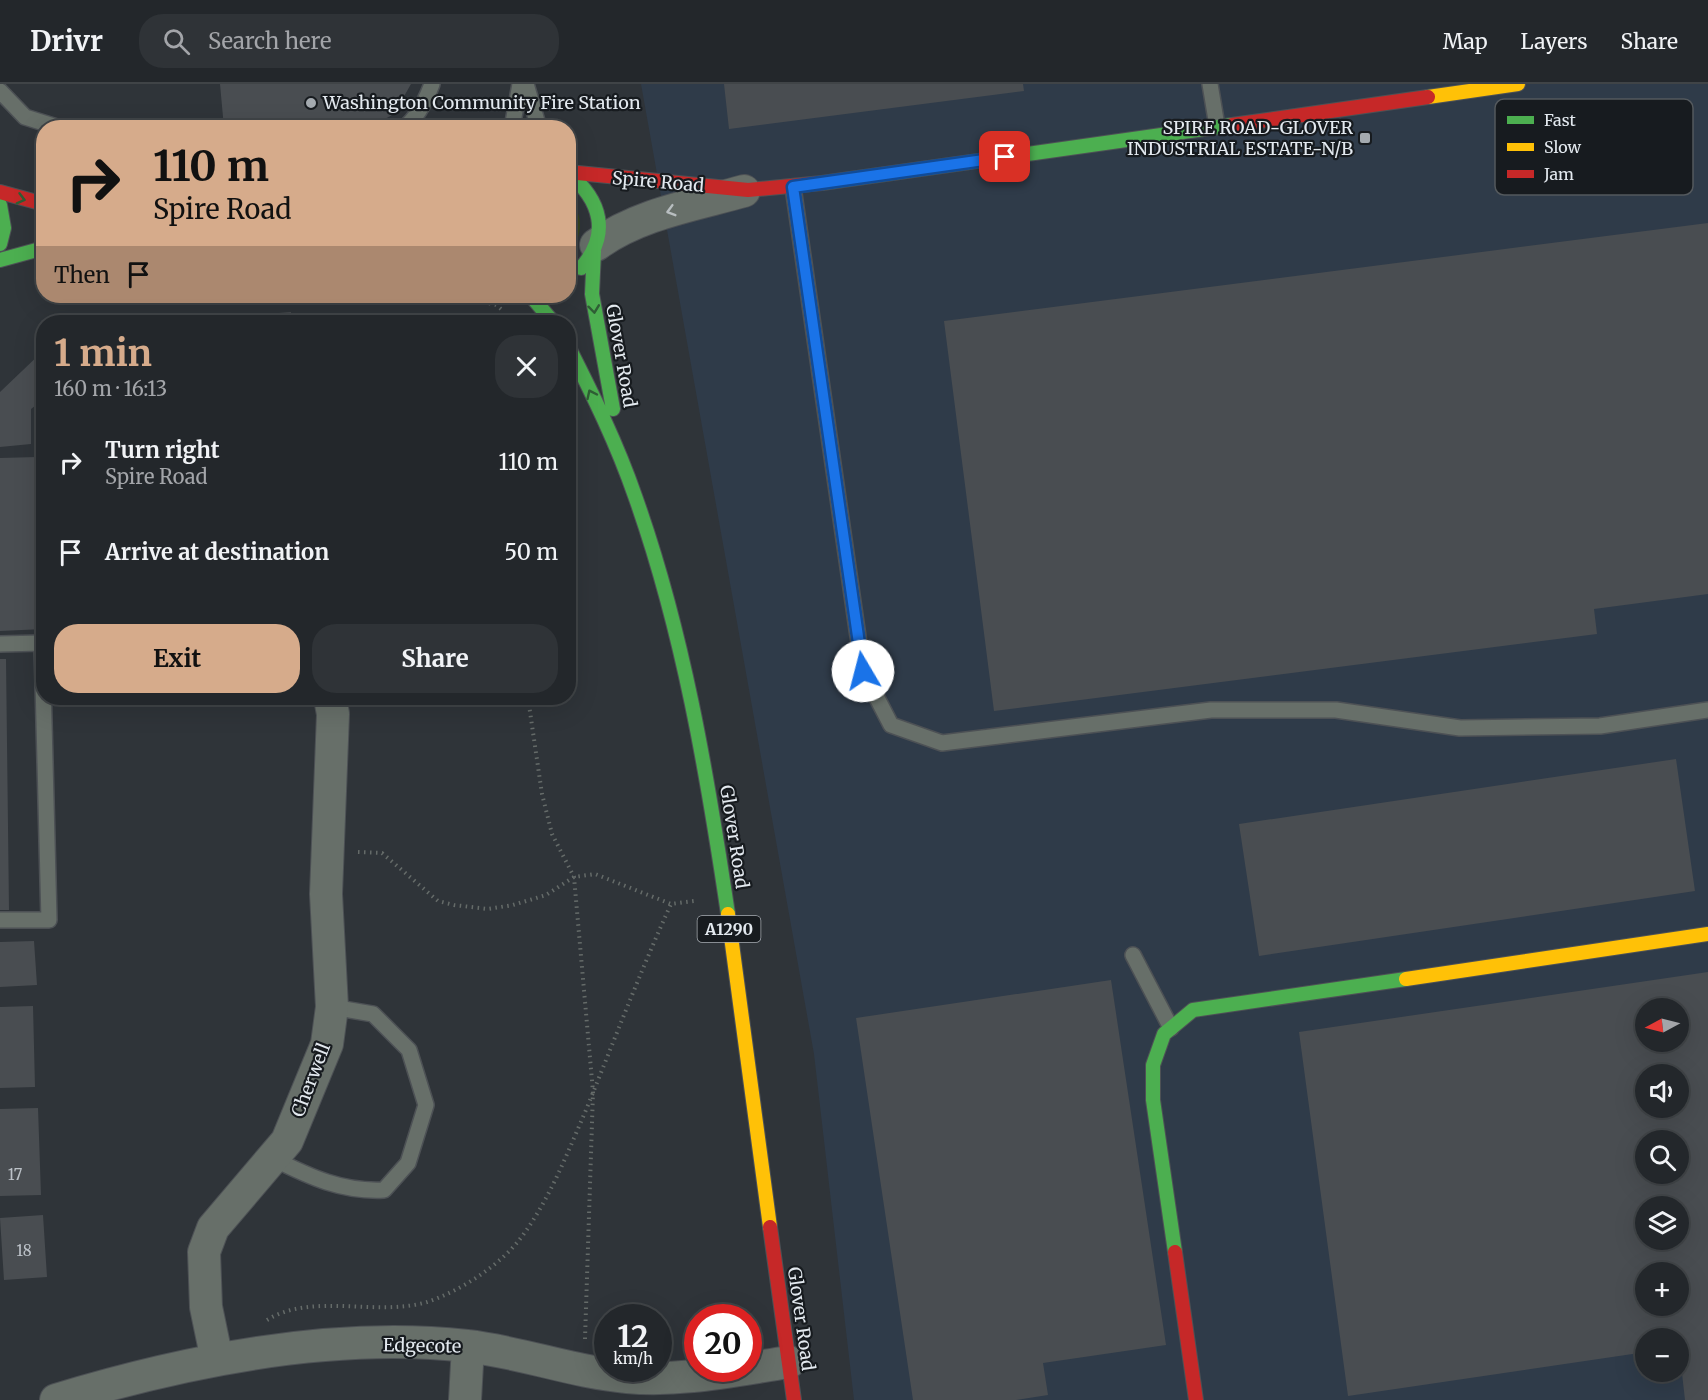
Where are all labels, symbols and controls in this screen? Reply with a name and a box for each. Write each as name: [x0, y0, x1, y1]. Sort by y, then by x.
search box: [139, 14, 559, 68]
text: Drivr: [30, 23, 103, 59]
icon: search: [160, 25, 193, 58]
text: Search here: [208, 27, 331, 55]
text: Map: [1443, 28, 1488, 55]
text: Layers: [1521, 28, 1588, 55]
text: Share: [1621, 28, 1678, 55]
place label: Washington Community Fire Station: [322, 91, 641, 114]
marker: Washington Community Fire Station: [304, 96, 318, 110]
legend: [1495, 99, 1693, 195]
text: Fast: [1544, 110, 1577, 130]
place label: SPIRE ROAD-GLOVER INDUSTRIAL ESTATE-N/B: [1127, 116, 1353, 160]
pin: [979, 131, 1030, 182]
marker: SPIRE ROAD-GLOVER INDUSTRIAL ESTATE-N/B: [1358, 131, 1372, 145]
text: Slow: [1544, 137, 1582, 157]
text: 110 m: [153, 140, 269, 192]
icon: arrive: [988, 140, 1021, 173]
icon: right: [54, 144, 132, 222]
text: Jam: [1543, 164, 1574, 184]
street label: Spire Road: [611, 166, 705, 197]
one-way arrow: [16, 192, 26, 205]
text: Spire Road: [153, 192, 292, 226]
one-way arrow: [666, 204, 677, 216]
icon: arrive: [122, 258, 155, 291]
text: Then: [54, 261, 110, 289]
street label: Glover Road: [601, 302, 642, 409]
one-way arrow: [587, 304, 599, 313]
text: 1 min: [54, 331, 152, 376]
button: close: [495, 335, 558, 398]
text: 160 m · 16:13: [54, 376, 167, 401]
one-way arrow: [587, 389, 599, 400]
text: Turn right: [105, 436, 219, 464]
icon: right: [54, 446, 87, 479]
text: 110 m: [499, 448, 558, 476]
text: Spire Road: [105, 464, 208, 489]
icon: arrive: [54, 536, 87, 569]
text: Arrive at destination: [105, 538, 329, 566]
text: 50 m: [504, 538, 558, 566]
button: Exit: [54, 624, 300, 693]
button: Share: [312, 624, 558, 693]
position arrow: [831, 639, 895, 703]
street label: Glover Road: [715, 784, 754, 890]
road number: A1290: [698, 916, 760, 942]
north arrow: [1635, 998, 1689, 1052]
map controls: [1635, 998, 1689, 1382]
street label: Cherwell: [286, 1039, 335, 1120]
button: sound: [1635, 1064, 1689, 1118]
button: search: [1635, 1130, 1689, 1184]
house number: 17: [8, 1165, 23, 1184]
button: layers: [1635, 1196, 1689, 1250]
house number: 18: [16, 1241, 32, 1260]
button: +: [1635, 1262, 1689, 1316]
street label: Glover Road: [783, 1266, 820, 1372]
speed limit sign: 20: [684, 1304, 762, 1382]
text: 12: [617, 1317, 649, 1355]
button: −: [1635, 1328, 1689, 1382]
street label: Edgecote: [383, 1333, 461, 1358]
text: km/h: [613, 1349, 653, 1368]

